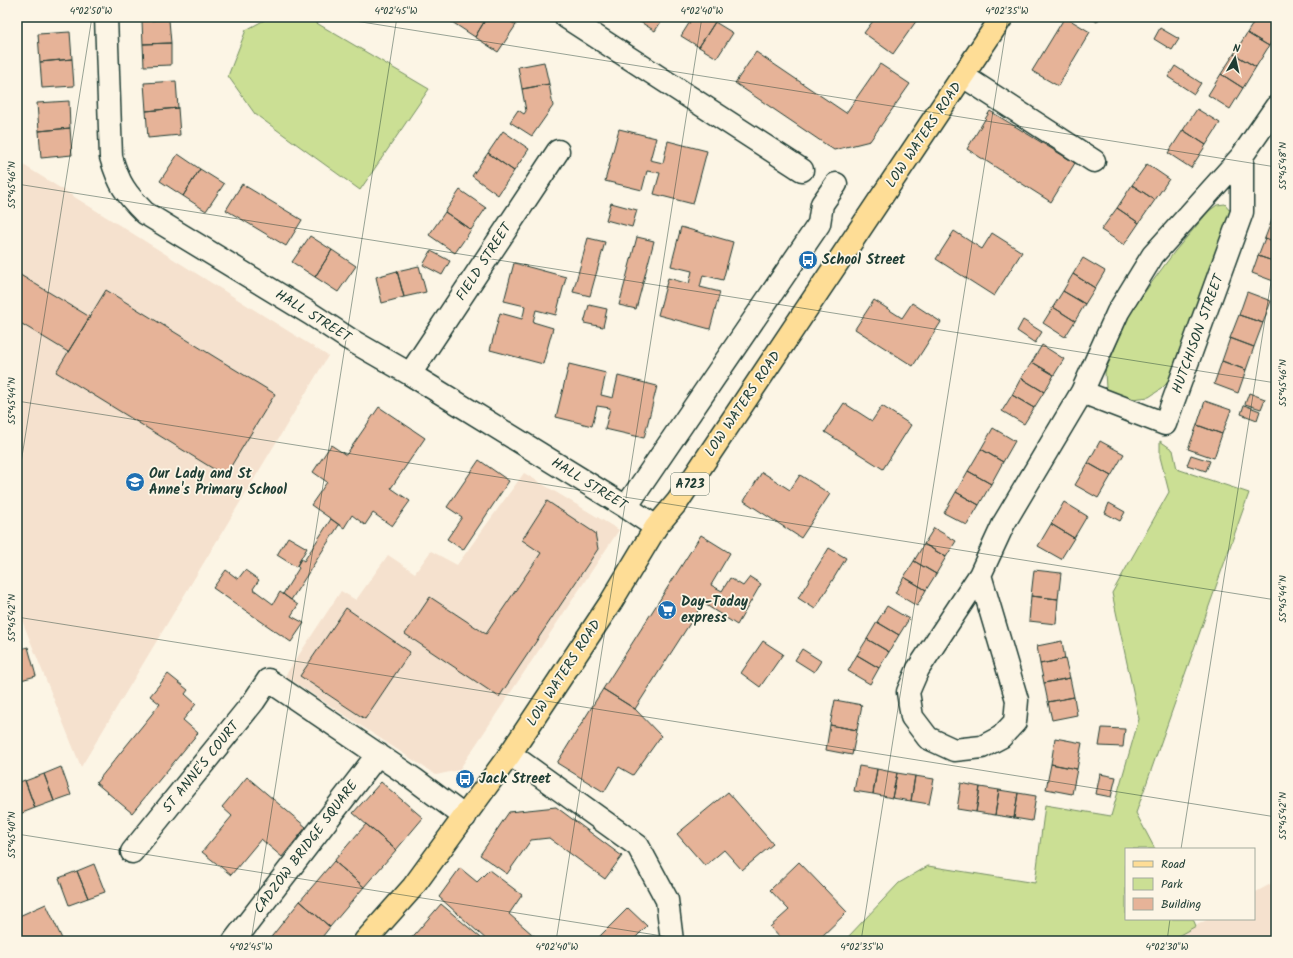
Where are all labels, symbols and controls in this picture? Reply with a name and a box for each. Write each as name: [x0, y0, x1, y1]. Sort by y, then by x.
text: 4°02'50"W: [70, 3, 113, 19]
text: 4°02'45"W: [374, 3, 418, 19]
text: 4°02'40"W: [681, 3, 724, 19]
text: 4°02'35"W: [985, 3, 1029, 19]
north arrow: [1215, 38, 1255, 78]
text: N: [1232, 40, 1241, 59]
street label: LOW WATERS ROAD: [880, 78, 968, 192]
text: 55°45'48"N: [1275, 142, 1291, 190]
text: 55°45'46"N: [4, 161, 20, 209]
street label: FIELD STREET: [451, 217, 518, 305]
bus stop icon: School Street: [797, 249, 819, 271]
place label: School Street: [822, 249, 906, 271]
street label: HUTCHISON STREET: [1166, 270, 1230, 397]
street label: HALL STREET: [271, 284, 356, 349]
street label: LOW WATERS ROAD: [699, 347, 787, 461]
text: 55°45'46"N: [1275, 359, 1291, 407]
text: 55°45'44"N: [4, 377, 20, 425]
street label: HALL STREET: [547, 452, 632, 517]
place label: Our Lady and St Anne's Primary School: [149, 463, 287, 501]
school or university icon: Our Lady and St Anne's Primary School: [124, 471, 146, 493]
road number: A723: [671, 473, 709, 495]
text: 55°45'44"N: [1275, 575, 1291, 623]
place label: Day-Today express: [681, 591, 749, 629]
text: 55°45'42"N: [4, 594, 20, 642]
supermarket icon: Day-Today express: [656, 599, 678, 621]
street label: LOW WATERS ROAD: [521, 615, 607, 731]
street label: ST ANNE'S COURT: [157, 715, 246, 818]
bus stop icon: Jack Street: [454, 768, 476, 790]
place label: Jack Street: [479, 768, 552, 790]
street label: CADZOW BRIDGE SQUARE: [248, 775, 364, 918]
text: 55°45'42"N: [1275, 792, 1291, 840]
text: 55°45'40"N: [4, 811, 20, 859]
legend: [1125, 848, 1255, 920]
text: Road: [1161, 855, 1186, 874]
text: Park: [1161, 875, 1183, 894]
text: Building: [1161, 895, 1201, 914]
text: 4°02'45"W: [229, 939, 273, 955]
text: 4°02'40"W: [536, 939, 579, 955]
text: 4°02'35"W: [840, 939, 884, 955]
text: 4°02'30"W: [1146, 939, 1189, 955]

